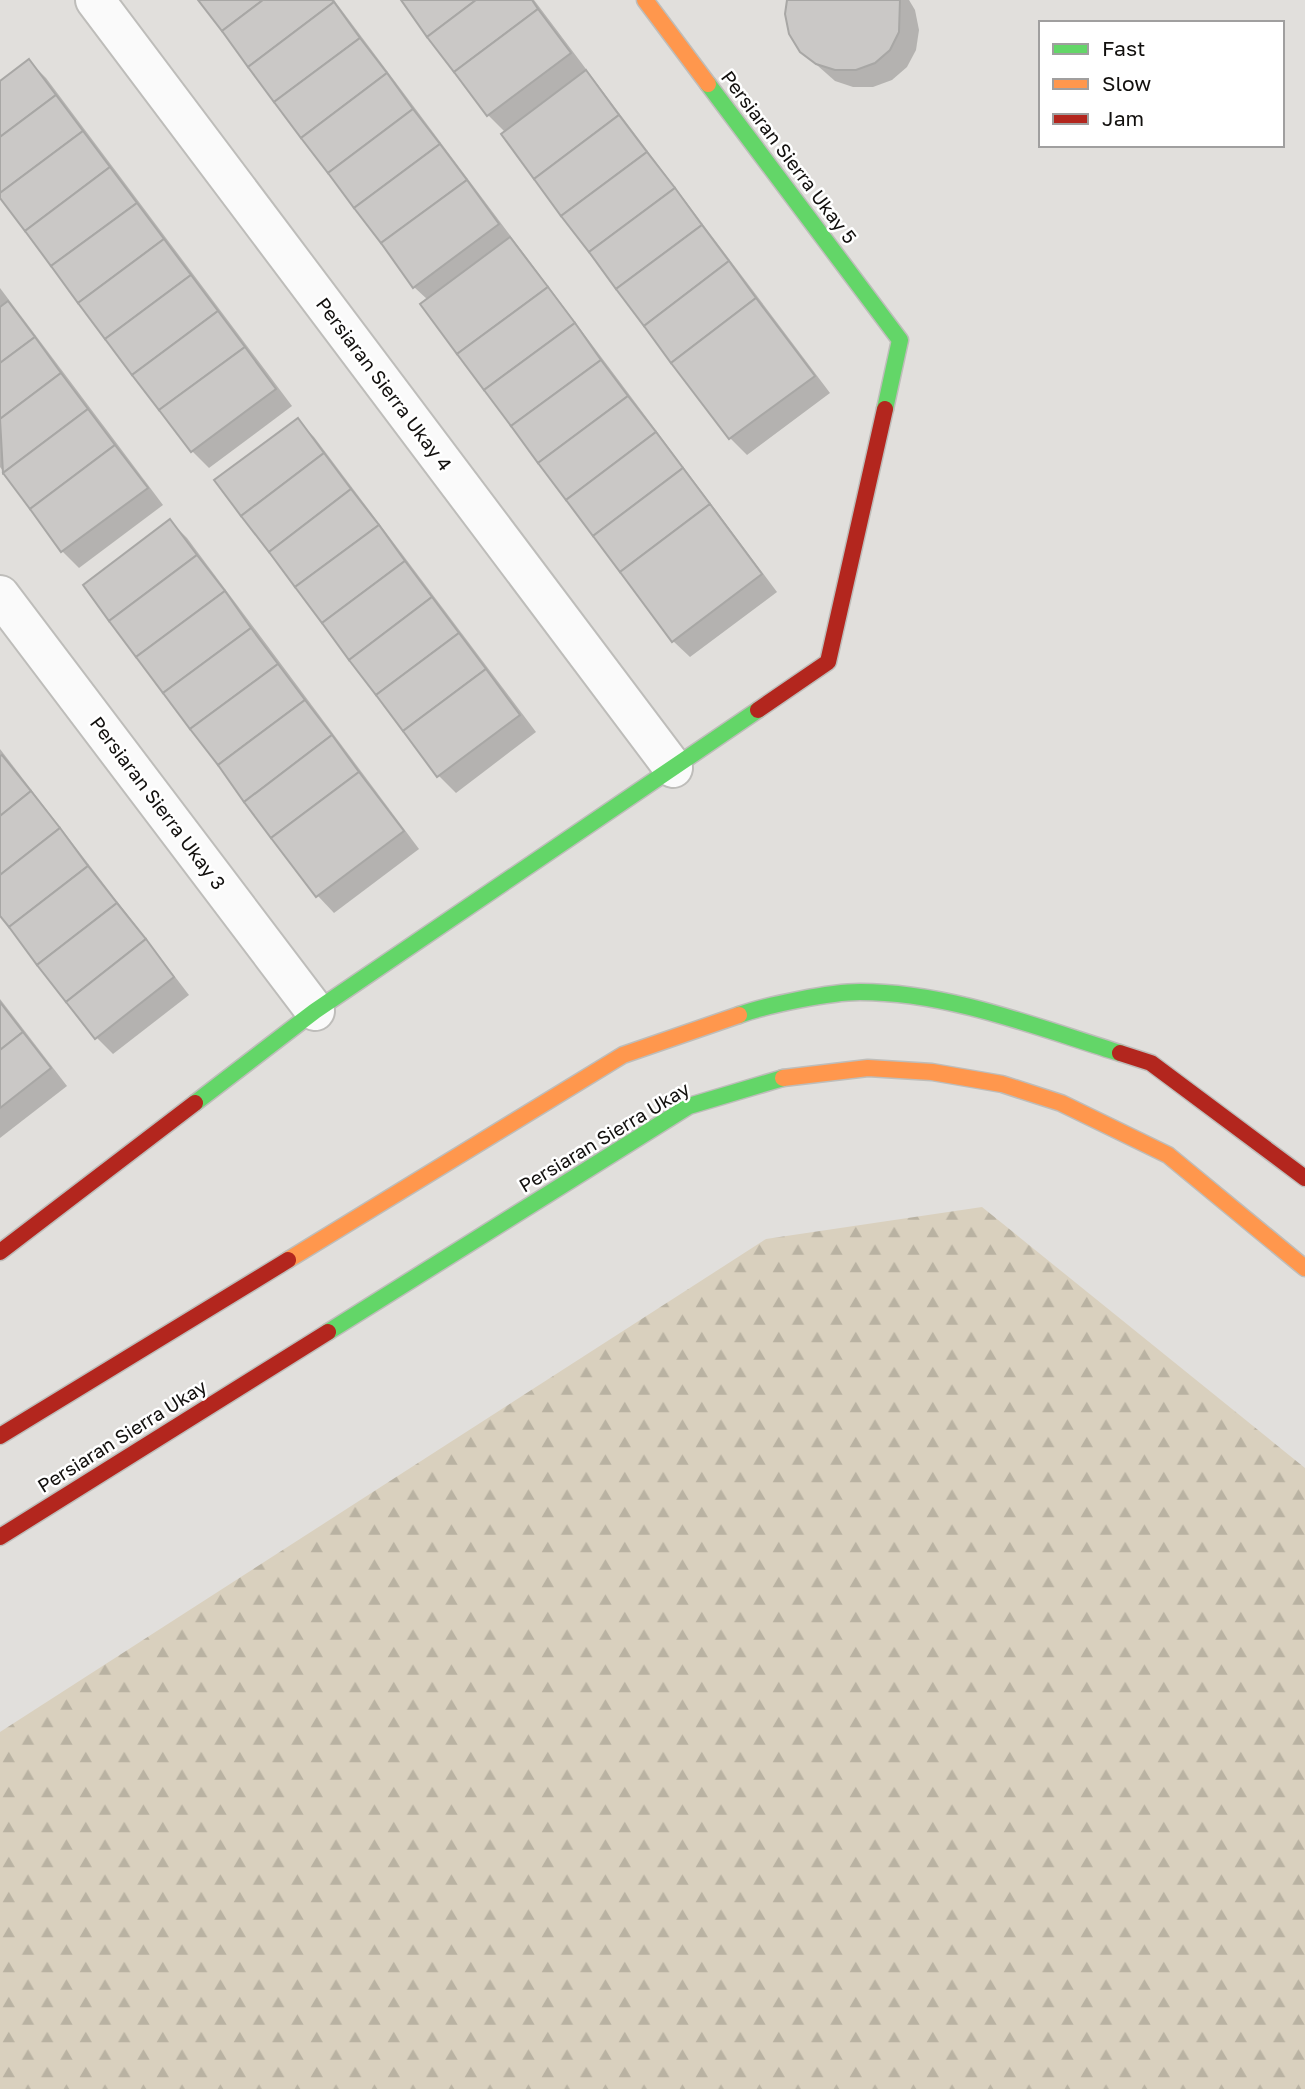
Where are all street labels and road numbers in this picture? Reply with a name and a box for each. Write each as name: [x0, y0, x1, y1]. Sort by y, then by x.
street label: Persiaran Sierra Ukay 5: [717, 66, 862, 248]
street label: Persiaran Sierra Ukay 4: [312, 292, 457, 475]
street label: Persiaran Sierra Ukay 3: [86, 712, 231, 894]
street label: Persiaran Sierra Ukay: [514, 1076, 693, 1197]
street label: Persiaran Sierra Ukay: [33, 1374, 211, 1497]

